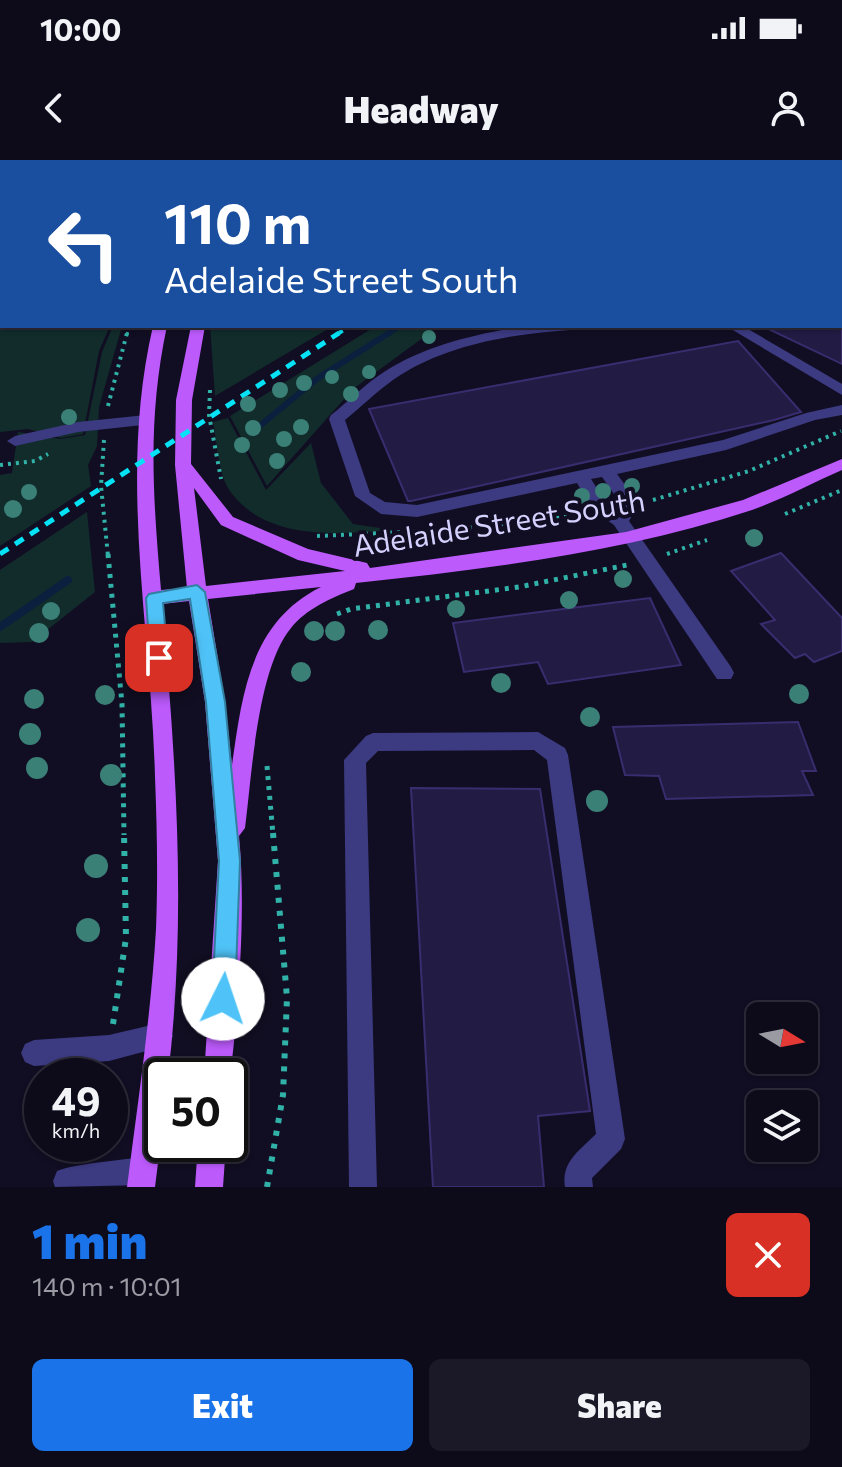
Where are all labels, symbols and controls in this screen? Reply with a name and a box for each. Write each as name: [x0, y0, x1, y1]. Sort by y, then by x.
text: 10:00: [40, 10, 121, 47]
icon: back: [32, 86, 76, 130]
text: Headway: [343, 86, 499, 130]
icon: person: [766, 86, 810, 130]
text: 110 m: [164, 187, 311, 256]
icon: left: [32, 192, 136, 296]
text: Adelaide Street South: [164, 256, 518, 300]
street label: Adelaide Street South: [350, 480, 647, 563]
pin: [125, 624, 193, 692]
icon: arrive: [137, 636, 181, 680]
position arrow: [181, 957, 265, 1041]
north arrow: [746, 1002, 818, 1074]
map controls: [746, 1002, 818, 1162]
speed limit sign: 50: [144, 1058, 248, 1162]
text: 49: [51, 1075, 101, 1124]
button: layers: [746, 1090, 818, 1162]
text: km/h: [52, 1118, 100, 1142]
text: 1 min: [32, 1210, 147, 1269]
button: close: [726, 1213, 810, 1297]
text: 140 m · 10:01: [32, 1270, 182, 1301]
button: Exit: [32, 1359, 413, 1451]
button: Share: [429, 1359, 810, 1451]

